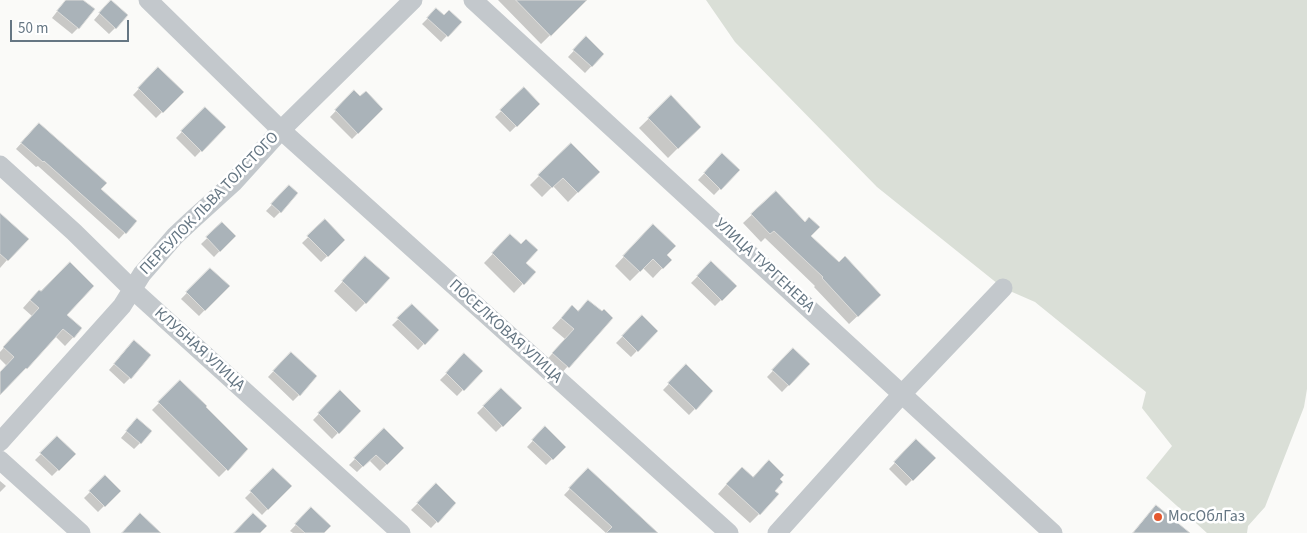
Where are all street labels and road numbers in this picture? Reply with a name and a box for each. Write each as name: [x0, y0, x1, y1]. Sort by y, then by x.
street label: ПЕРЕУЛОК ЛЬВА ТОЛСТОГО: [137, 128, 283, 280]
street label: УЛИЦА ТУРГЕНЕВА: [710, 215, 818, 317]
street label: ПОСЕЛКОВАЯ УЛИЦА: [444, 276, 566, 388]
street label: КЛУБНАЯ УЛИЦА: [150, 304, 248, 396]

